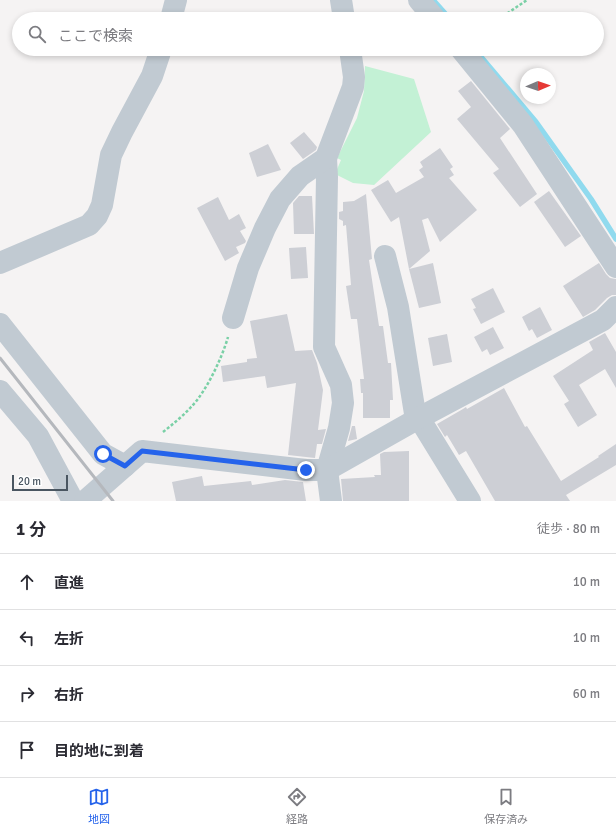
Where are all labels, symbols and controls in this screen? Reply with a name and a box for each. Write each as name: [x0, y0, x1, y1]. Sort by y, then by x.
search box: [12, 12, 604, 56]
icon: search: [26, 23, 48, 45]
text: ここで検索: [58, 27, 133, 45]
north arrow: [520, 68, 556, 104]
route start: [94, 445, 112, 463]
route end: [297, 461, 315, 479]
scale bar: [12, 473, 68, 492]
text: 20 m: [18, 475, 41, 488]
text: 1 分: [16, 519, 46, 540]
text: 徒歩 · 80 m: [537, 521, 600, 537]
icon: ahead: [16, 571, 38, 593]
text: 直進: [54, 574, 84, 592]
text: 10 m: [573, 574, 600, 590]
icon: left: [16, 627, 38, 649]
text: 左折: [54, 630, 84, 648]
text: 10 m: [573, 630, 600, 646]
icon: right: [16, 683, 38, 705]
text: 右折: [54, 686, 84, 704]
text: 60 m: [573, 686, 600, 702]
icon: arrive: [16, 739, 38, 761]
text: 目的地に到着: [54, 742, 144, 760]
tab: 地図: [88, 786, 110, 826]
tab: 経路: [286, 786, 308, 826]
tab: 保存済み: [484, 786, 528, 826]

